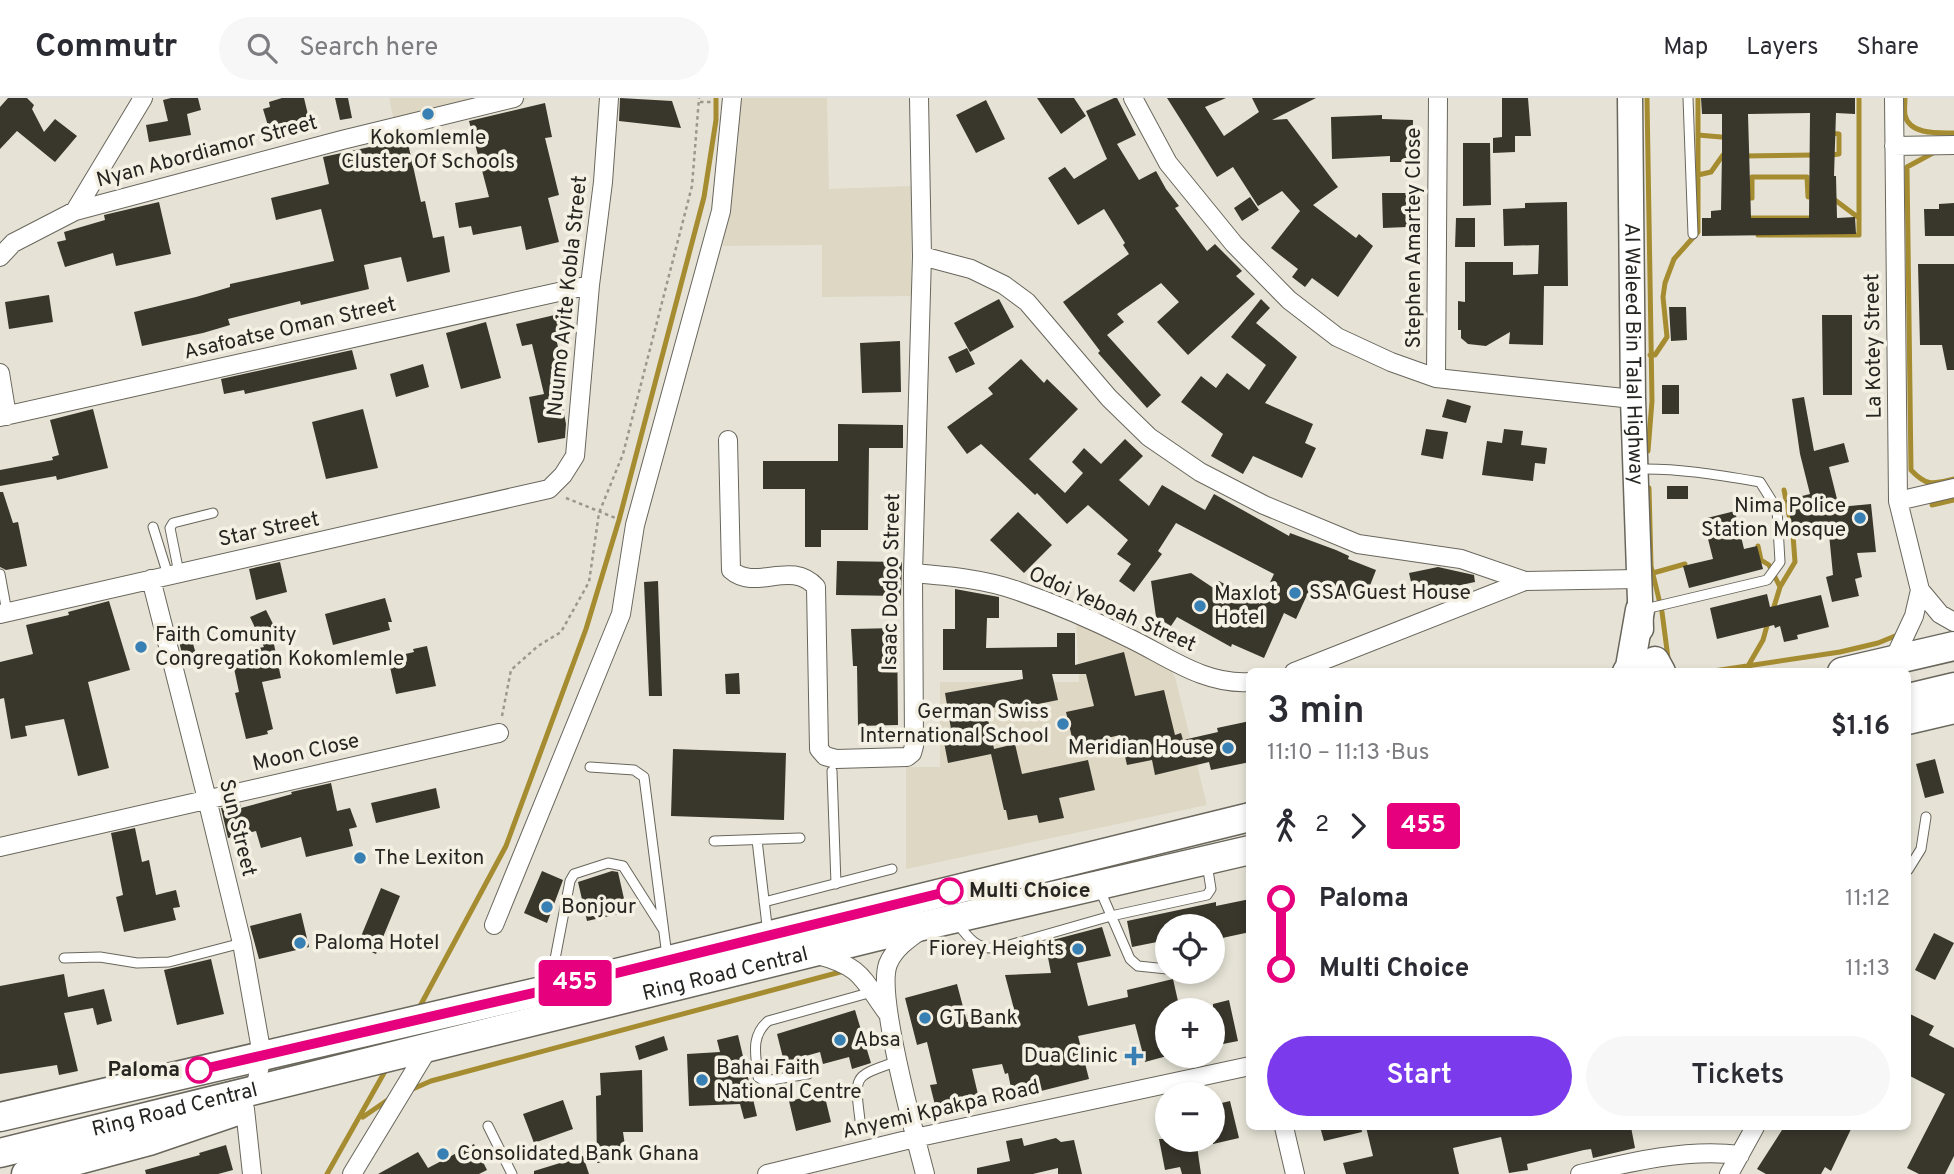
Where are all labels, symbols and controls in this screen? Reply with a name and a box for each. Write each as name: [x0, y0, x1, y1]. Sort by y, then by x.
search box: [219, 17, 709, 80]
text: Commutr: [35, 27, 177, 69]
icon: search: [243, 29, 281, 67]
text: Search here: [299, 32, 438, 65]
text: Map: [1663, 33, 1708, 63]
text: Layers: [1746, 33, 1818, 63]
text: Share: [1856, 33, 1919, 63]
marker: Kokomlemle Cluster Of Schools: [420, 106, 436, 122]
street label: Nyan Abordiamor Street: [94, 110, 320, 194]
place label: Kokomlemle Cluster Of Schools: [341, 125, 515, 176]
street label: Stephen Amartey Close: [1401, 127, 1428, 349]
street label: Nuumo Ayite Kobla Street: [542, 174, 594, 418]
street label: Al Waleed Bin Talal Highway: [1618, 223, 1649, 486]
street label: La Kotey Street: [1859, 273, 1889, 419]
street label: Asafoatse Oman Street: [181, 291, 399, 367]
street label: Isaac Dodoo Street: [877, 493, 907, 671]
place label: Nima Police Station Mosque: [1701, 493, 1846, 544]
street label: Star Street: [216, 506, 322, 554]
marker: Nima Police Station Mosque: [1852, 510, 1868, 526]
street label: Odoi Yeboah Street: [1024, 561, 1200, 659]
place label: SSA Guest House: [1309, 580, 1471, 607]
place label: Maxlot Hotel: [1214, 581, 1277, 632]
marker: SSA Guest House: [1287, 585, 1303, 601]
marker: Maxlot Hotel: [1192, 598, 1208, 614]
place label: Faith Comunity Congregation Kokomlemle: [155, 622, 404, 673]
marker: Faith Comunity Congregation Kokomlemle: [133, 639, 149, 655]
text: 3 min: [1267, 688, 1365, 737]
place label: German Swiss International School: [860, 699, 1049, 750]
text: $1.16: [1831, 711, 1890, 744]
marker: German Swiss International School: [1055, 716, 1071, 732]
street label: Moon Close: [250, 728, 362, 778]
place label: Meridian House: [1068, 735, 1214, 762]
text: 11:10 – 11:13 · Bus: [1267, 739, 1430, 768]
marker: Meridian House: [1220, 740, 1236, 756]
street label: Sun Street: [212, 777, 262, 879]
icon: walk: [1267, 807, 1305, 845]
icon: forward: [1339, 807, 1377, 845]
text: 2: [1315, 811, 1329, 840]
text: 455: [1401, 811, 1446, 841]
place label: The Lexiton: [374, 845, 484, 872]
marker: The Lexiton: [352, 850, 368, 866]
marker: Multi Choice: [937, 878, 963, 904]
place label: Multi Choice: [969, 878, 1090, 905]
text: Paloma: [1319, 883, 1409, 916]
text: 11:12: [1845, 885, 1890, 914]
place label: Bonjour: [561, 894, 636, 921]
marker: Bonjour: [539, 899, 555, 915]
map controls: [1155, 914, 1225, 1152]
button: locate: [1155, 914, 1225, 984]
place label: Paloma Hotel: [314, 930, 440, 957]
marker: Paloma Hotel: [292, 935, 308, 951]
place label: Fiorey Heights: [928, 936, 1064, 963]
street label: Ring Road Central: [639, 940, 811, 1007]
marker: Fiorey Heights: [1070, 941, 1086, 957]
text: Multi Choice: [1319, 953, 1469, 986]
text: 11:13: [1845, 955, 1890, 984]
line badge: 455: [535, 960, 615, 1006]
text: 455: [553, 968, 597, 998]
button: +: [1155, 998, 1225, 1068]
place label: GT Bank: [939, 1005, 1018, 1032]
marker: GT Bank: [917, 1010, 933, 1026]
place label: Absa: [854, 1027, 901, 1054]
marker: Absa: [832, 1032, 848, 1048]
button: Start: [1267, 1036, 1572, 1116]
button: Tickets: [1586, 1036, 1890, 1116]
place label: Dua Clinic: [1024, 1043, 1118, 1070]
marker: Dua Clinic: [1124, 1046, 1144, 1066]
place label: Bahai Faith National Centre: [716, 1055, 862, 1106]
place label: Paloma: [107, 1057, 180, 1084]
marker: Paloma: [186, 1057, 212, 1083]
marker: Bahai Faith National Centre: [694, 1072, 710, 1088]
street label: Anyemi Kpakpa Road: [840, 1074, 1042, 1146]
street label: Ring Road Central: [89, 1076, 260, 1143]
button: −: [1155, 1082, 1225, 1152]
place label: Consolidated Bank Ghana: [457, 1141, 699, 1168]
marker: Consolidated Bank Ghana: [435, 1146, 451, 1162]

